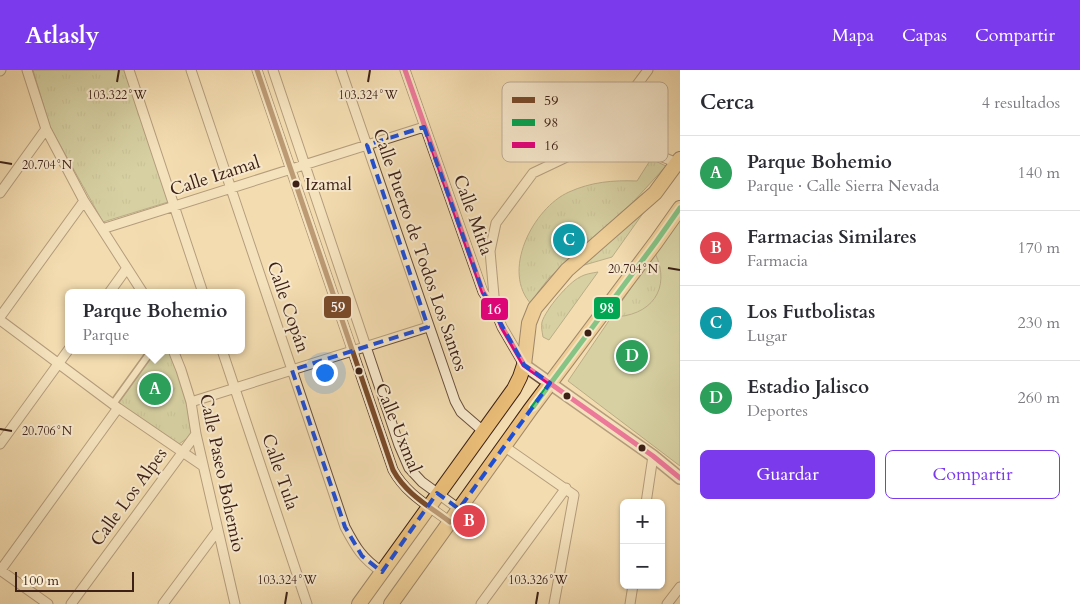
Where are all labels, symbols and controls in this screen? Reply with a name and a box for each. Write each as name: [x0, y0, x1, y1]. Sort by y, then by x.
text: Atlasly: [25, 19, 99, 52]
text: Mapa: [832, 23, 874, 48]
text: Capas: [902, 23, 947, 48]
text: Compartir: [975, 23, 1055, 48]
legend: [502, 82, 668, 162]
text: 103.322°W: [87, 87, 147, 103]
text: 103.324°W: [338, 87, 398, 103]
text: Cerca: [700, 88, 754, 117]
text: 59: [544, 91, 558, 110]
text: 4 resultados: [982, 92, 1060, 114]
text: 98: [544, 113, 558, 132]
street label: Calle Puerto de Todos Los Santos: [367, 125, 473, 375]
text: 16: [544, 136, 558, 155]
text: Parque Bohemio: [747, 149, 892, 175]
street label: Calle Izamal: [167, 150, 264, 202]
text: 20.704°N: [22, 157, 73, 173]
text: A: [710, 162, 722, 184]
text: 140 m: [1018, 162, 1060, 184]
street label: Calle Mitla: [447, 171, 499, 259]
place label: Izamal: [305, 173, 352, 196]
text: Parque · Calle Sierra Nevada: [747, 175, 939, 197]
marker: Izamal: [291, 179, 301, 189]
pin: C: [553, 221, 585, 259]
text: Farmacias Similares: [747, 224, 917, 250]
text: B: [710, 237, 722, 259]
text: 170 m: [1018, 237, 1060, 259]
text: Farmacia: [747, 250, 808, 272]
street label: Calle Copán: [261, 258, 315, 357]
text: 20.704°N: [608, 261, 659, 277]
popup: [65, 289, 245, 354]
line badge: 59: [323, 295, 352, 319]
line badge: 98: [593, 296, 621, 320]
line badge: 16: [480, 297, 509, 321]
text: Parque Bohemio: [83, 298, 227, 324]
text: 59: [331, 298, 345, 317]
text: 98: [600, 299, 614, 318]
text: Los Futbolistas: [747, 299, 875, 325]
text: 16: [487, 300, 501, 319]
text: C: [710, 312, 722, 334]
text: 230 m: [1018, 312, 1060, 334]
text: Parque: [83, 324, 129, 346]
text: Lugar: [747, 325, 787, 347]
unlabelled marker: [583, 328, 593, 338]
pin: D: [616, 337, 648, 375]
your location: [312, 360, 338, 386]
unlabelled marker: [354, 366, 364, 376]
pin: A: [139, 370, 171, 408]
text: Estadio Jalisco: [747, 374, 869, 400]
street label: Calle Uxmal: [369, 379, 428, 477]
text: D: [709, 387, 723, 409]
text: 260 m: [1018, 387, 1060, 409]
unlabelled marker: [562, 391, 572, 401]
street label: Calle Paseo Bohemio: [193, 392, 251, 555]
text: Deportes: [747, 400, 808, 422]
text: 20.706°N: [22, 423, 73, 439]
street label: Calle Tula: [255, 431, 305, 514]
street label: Calle Los Alpes: [85, 443, 173, 551]
unlabelled marker: [637, 443, 647, 453]
button: Guardar: [700, 450, 875, 499]
button: Compartir: [885, 450, 1060, 499]
map controls: [620, 499, 665, 589]
button: +: [620, 499, 665, 544]
pin: B: [453, 502, 485, 540]
button: −: [620, 544, 665, 589]
scale bar: [15, 569, 134, 592]
text: 100 m: [22, 571, 59, 590]
text: 103.324°W: [257, 572, 317, 588]
text: 103.326°W: [508, 572, 568, 588]

